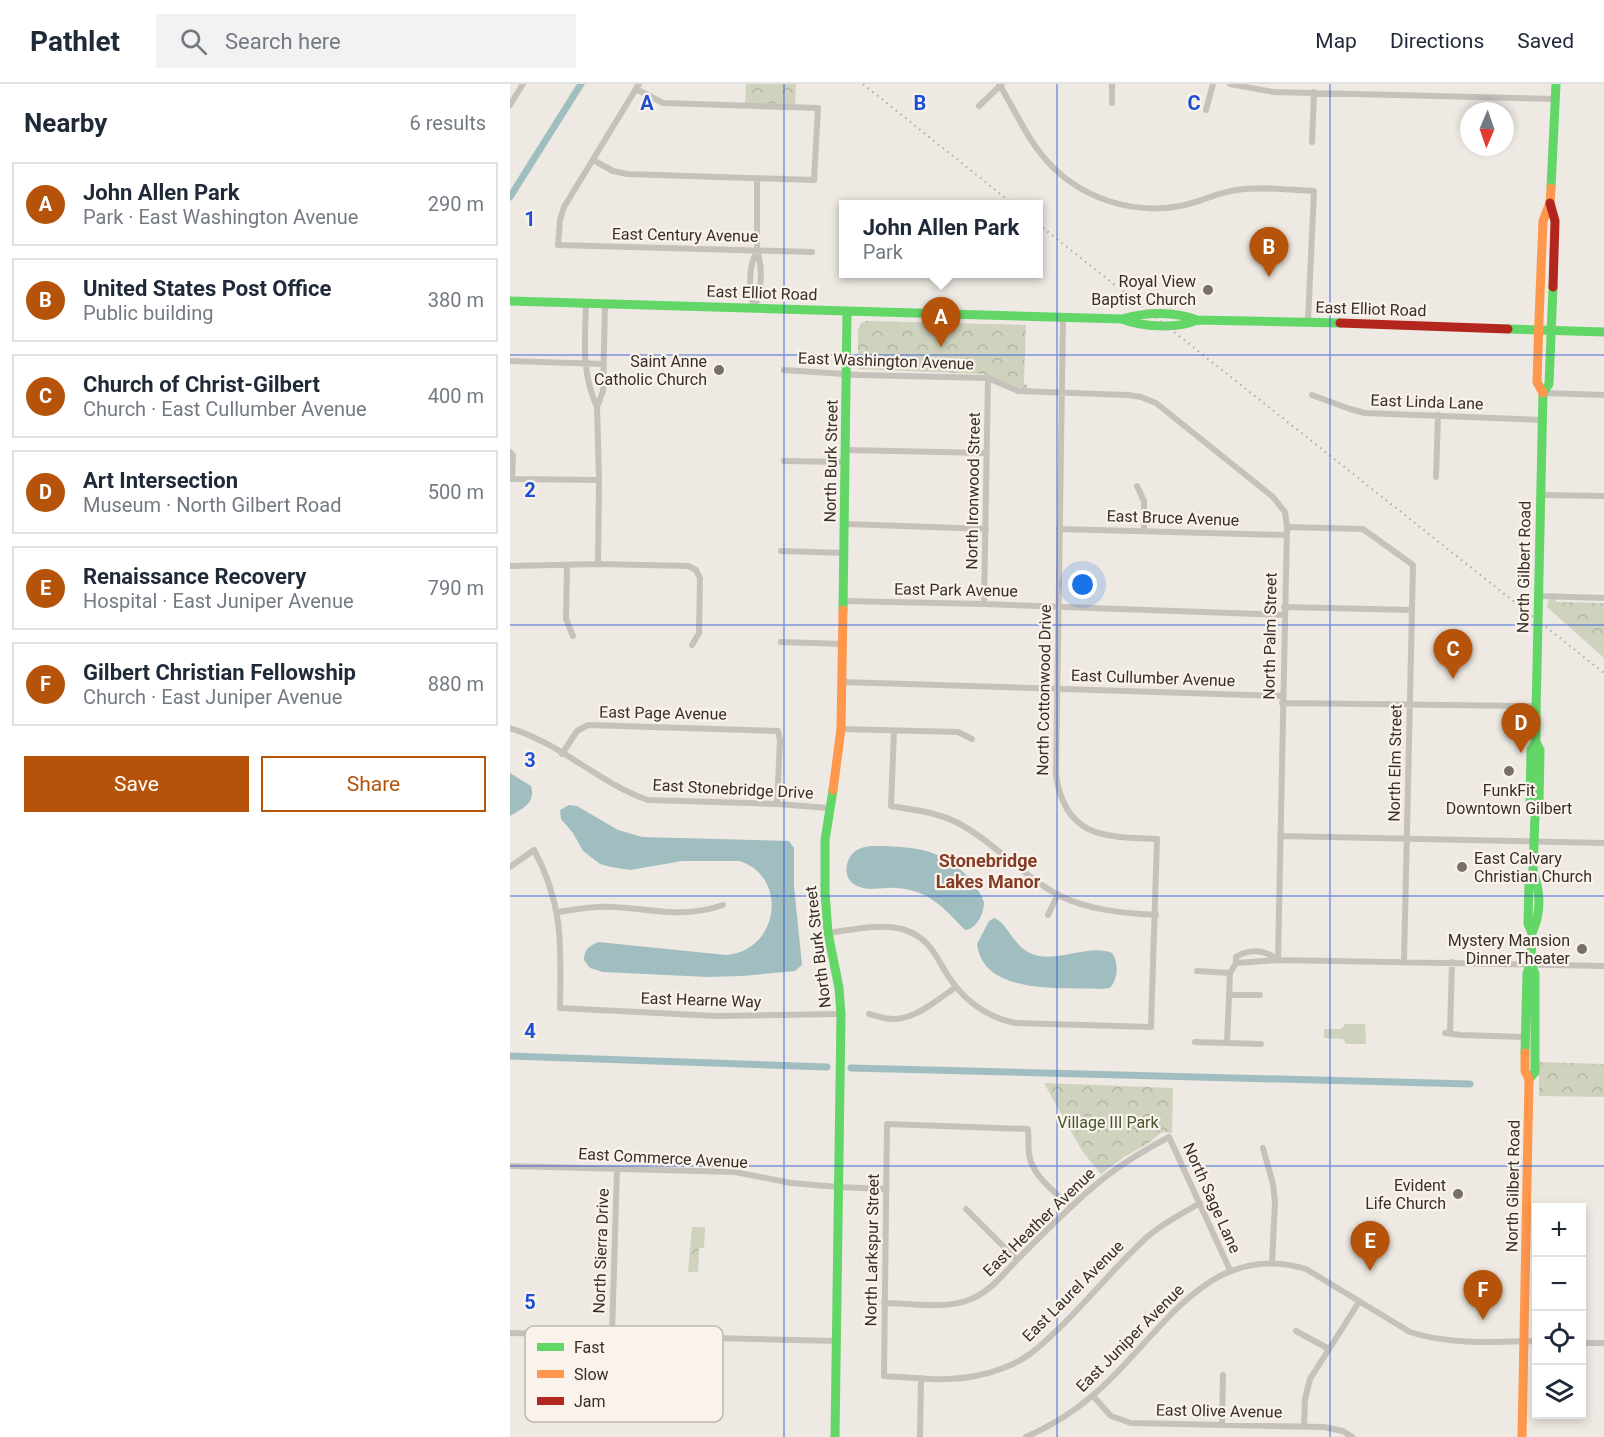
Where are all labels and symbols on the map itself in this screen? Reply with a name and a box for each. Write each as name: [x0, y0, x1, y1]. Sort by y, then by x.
text: A: [640, 91, 654, 115]
text: B: [914, 91, 926, 115]
text: C: [1187, 91, 1201, 115]
north arrow: [1460, 102, 1514, 156]
text: 1: [524, 207, 536, 231]
street label: East Century Avenue: [612, 224, 758, 246]
pin: B: [1250, 228, 1288, 277]
place label: Royal View Baptist Church: [1091, 272, 1196, 309]
street label: East Elliot Road: [706, 282, 818, 304]
marker: Royal View Baptist Church: [1201, 283, 1215, 297]
pin: A: [922, 298, 960, 347]
street label: East Elliot Road: [1315, 298, 1427, 320]
street label: East Washington Avenue: [798, 348, 974, 374]
place label: Saint Anne Catholic Church: [594, 352, 707, 389]
marker: Saint Anne Catholic Church: [712, 363, 726, 377]
street label: East Linda Lane: [1370, 391, 1484, 413]
street label: North Burk Street: [820, 399, 842, 523]
street label: North Ironwood Street: [962, 412, 984, 570]
text: 2: [524, 478, 536, 502]
street label: North Gilbert Road: [1513, 501, 1535, 633]
street label: East Bruce Avenue: [1106, 506, 1240, 530]
your location: [1068, 570, 1097, 599]
street label: North Palm Street: [1259, 572, 1281, 700]
street label: East Park Avenue: [894, 579, 1018, 601]
street label: North Cottonwood Drive: [1033, 604, 1055, 776]
pin: C: [1434, 630, 1472, 679]
street label: East Cullumber Avenue: [1071, 666, 1235, 690]
street label: East Page Avenue: [599, 702, 727, 724]
street label: North Elm Street: [1384, 704, 1406, 822]
pin: D: [1502, 704, 1540, 753]
text: 3: [524, 748, 536, 772]
marker: FunkFit Downtown Gilbert: [1502, 764, 1516, 778]
street label: East Stonebridge Drive: [652, 775, 814, 803]
place label: FunkFit Downtown Gilbert: [1446, 781, 1572, 818]
place label: East Calvary Christian Church: [1474, 849, 1592, 886]
district label: Stonebridge Lakes Manor: [936, 850, 1041, 892]
marker: East Calvary Christian Church: [1455, 860, 1469, 874]
street label: North Burk Street: [801, 885, 835, 1009]
place label: Mystery Mansion Dinner Theater: [1448, 931, 1571, 968]
marker: Mystery Mansion Dinner Theater: [1575, 942, 1589, 956]
street label: East Hearne Way: [640, 988, 762, 1012]
text: 4: [524, 1019, 536, 1043]
park label: Village III Park: [1057, 1113, 1160, 1132]
street label: North Gilbert Road: [1502, 1120, 1524, 1252]
street label: North Sage Lane: [1179, 1140, 1245, 1256]
street label: East Commerce Avenue: [578, 1144, 748, 1172]
street label: East Heather Avenue: [979, 1164, 1099, 1280]
street label: North Larkspur Street: [861, 1173, 883, 1327]
place label: Evident Life Church: [1365, 1176, 1446, 1213]
marker: Evident Life Church: [1451, 1187, 1465, 1201]
street label: North Sierra Drive: [589, 1188, 613, 1314]
pin: E: [1350, 1222, 1390, 1271]
street label: East Laurel Avenue: [1018, 1236, 1128, 1346]
pin: F: [1464, 1270, 1502, 1320]
street label: East Juniper Avenue: [1072, 1280, 1188, 1396]
text: 5: [524, 1290, 536, 1314]
legend: [525, 1326, 723, 1422]
text: Fast: [574, 1338, 605, 1357]
text: Slow: [574, 1365, 609, 1384]
text: Jam: [574, 1392, 606, 1411]
street label: East Olive Avenue: [1156, 1400, 1282, 1422]

